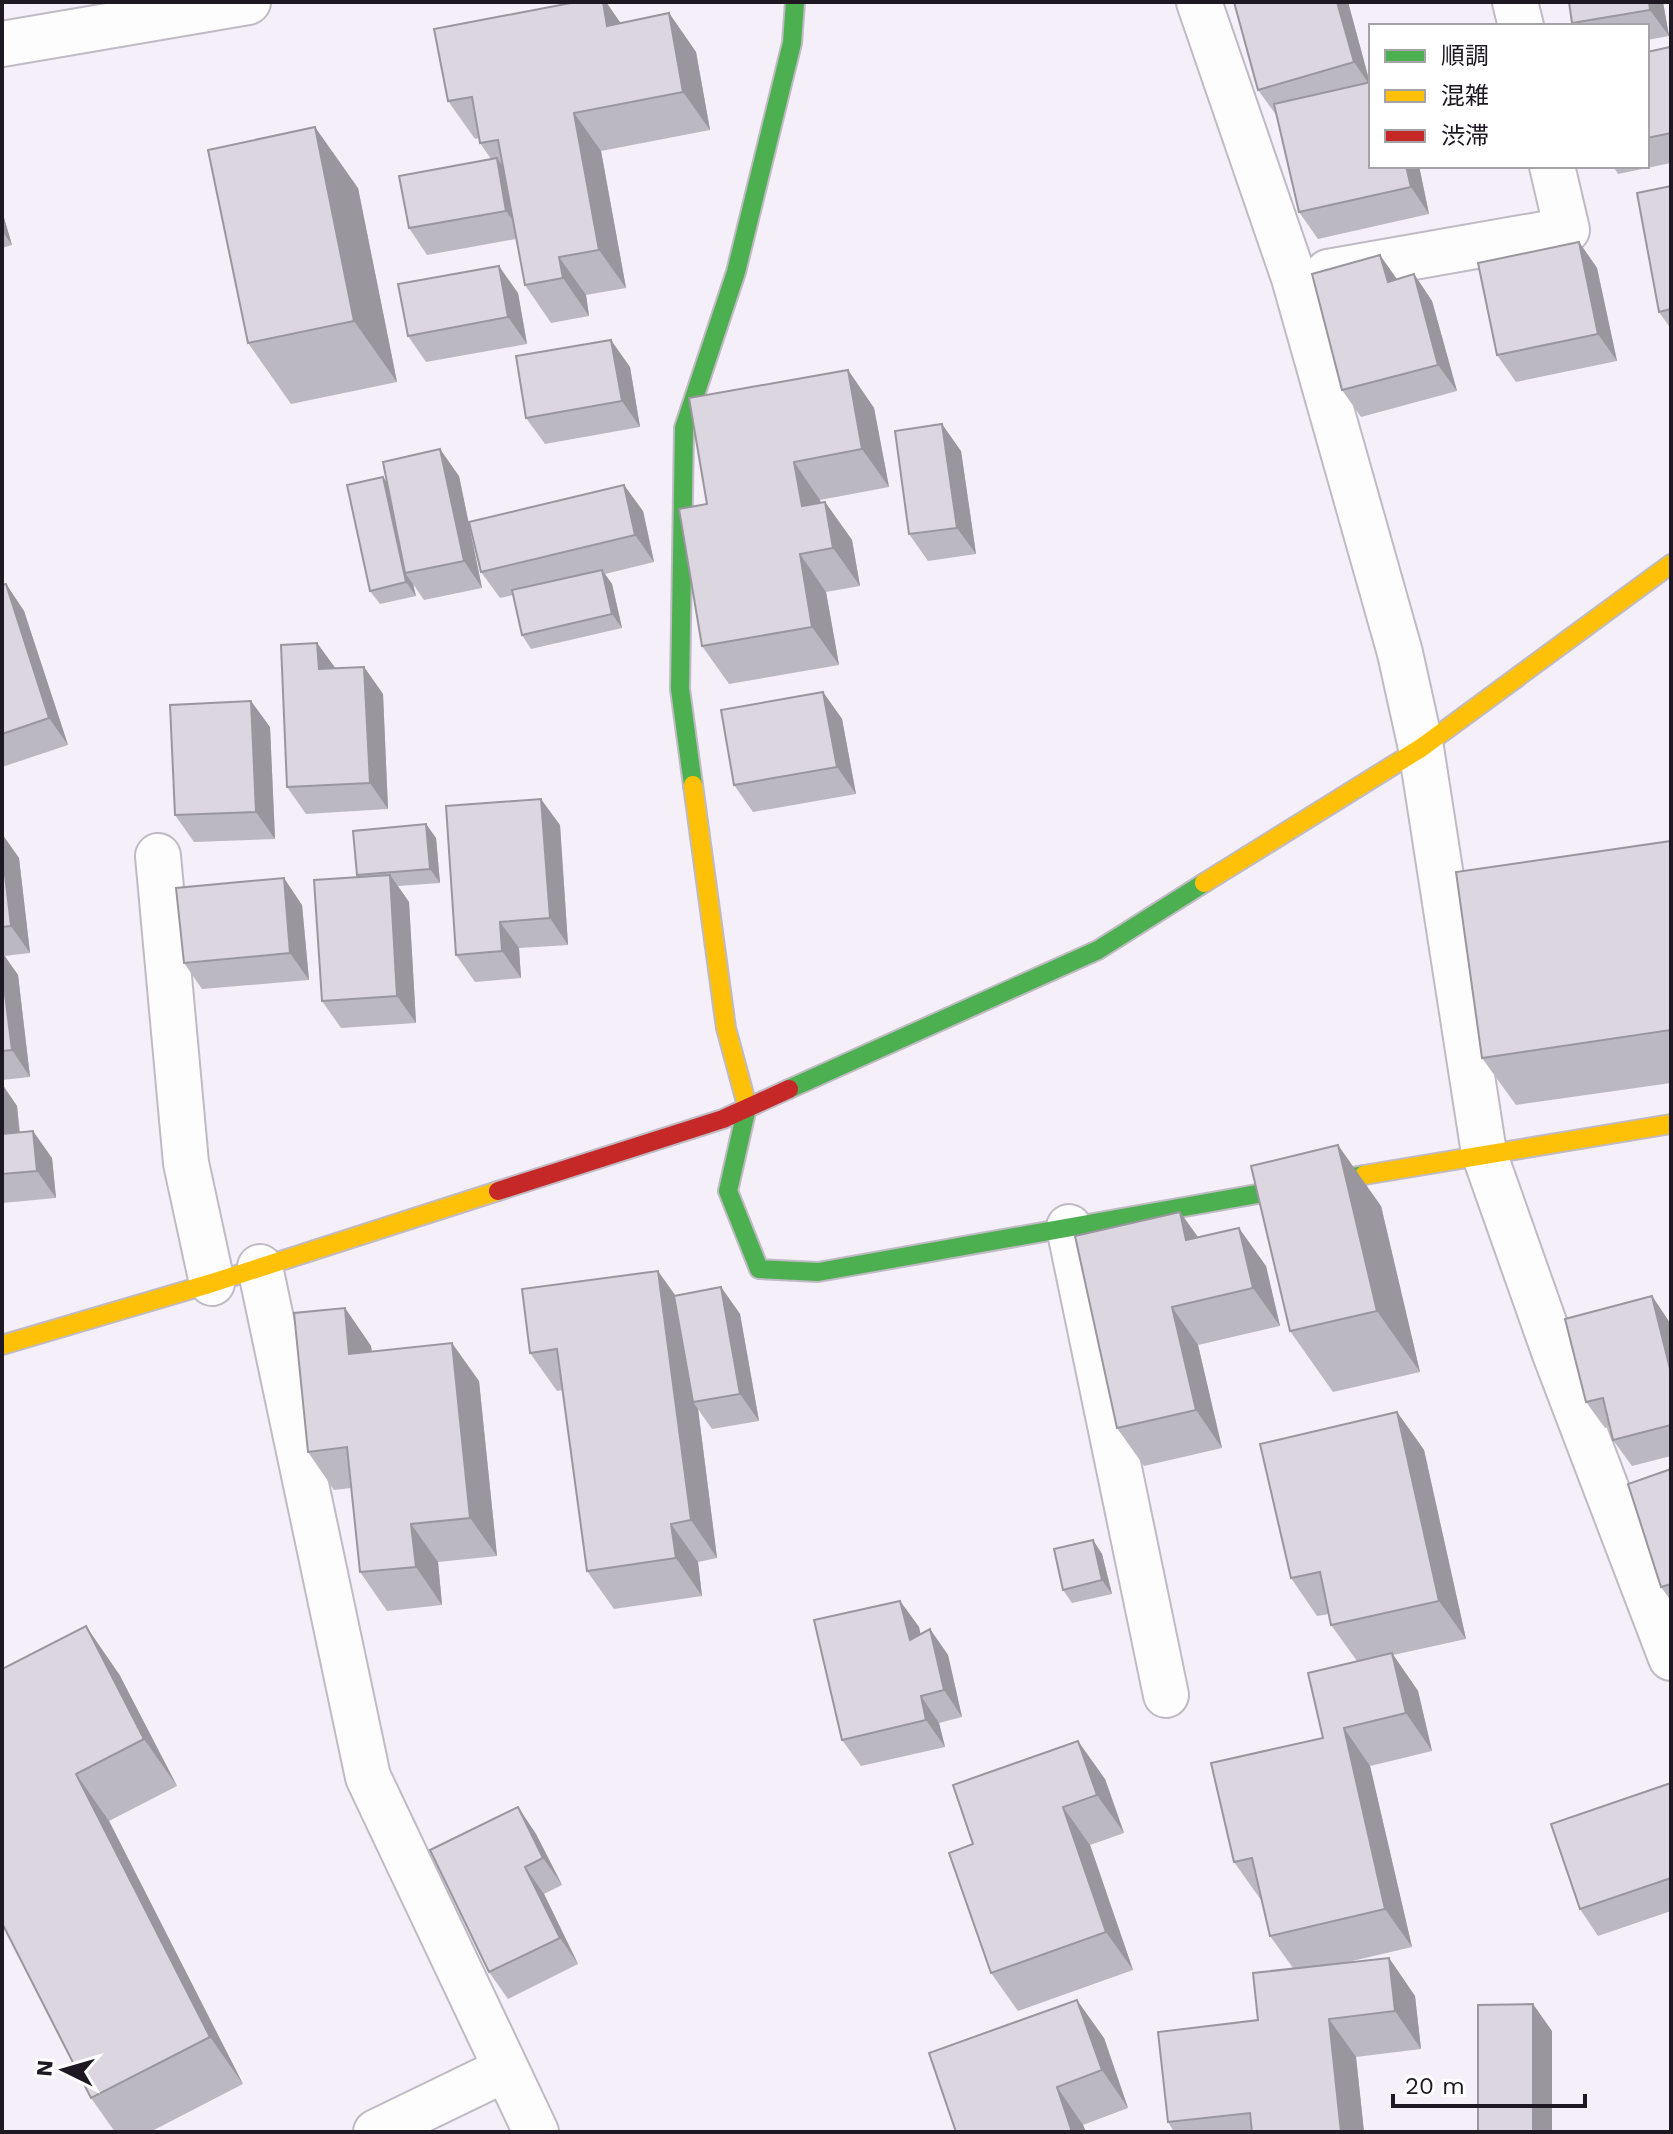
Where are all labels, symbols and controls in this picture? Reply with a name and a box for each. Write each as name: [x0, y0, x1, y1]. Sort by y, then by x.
legend: [1369, 24, 1649, 168]
text: 順調: [1441, 42, 1489, 70]
text: 混雑: [1441, 82, 1489, 110]
text: 渋滞: [1441, 122, 1489, 150]
north arrow: [24, 2030, 104, 2110]
scale bar: [1393, 2058, 1585, 2108]
text: N: [31, 2059, 58, 2078]
text: 20 m: [1405, 2072, 1465, 2100]

